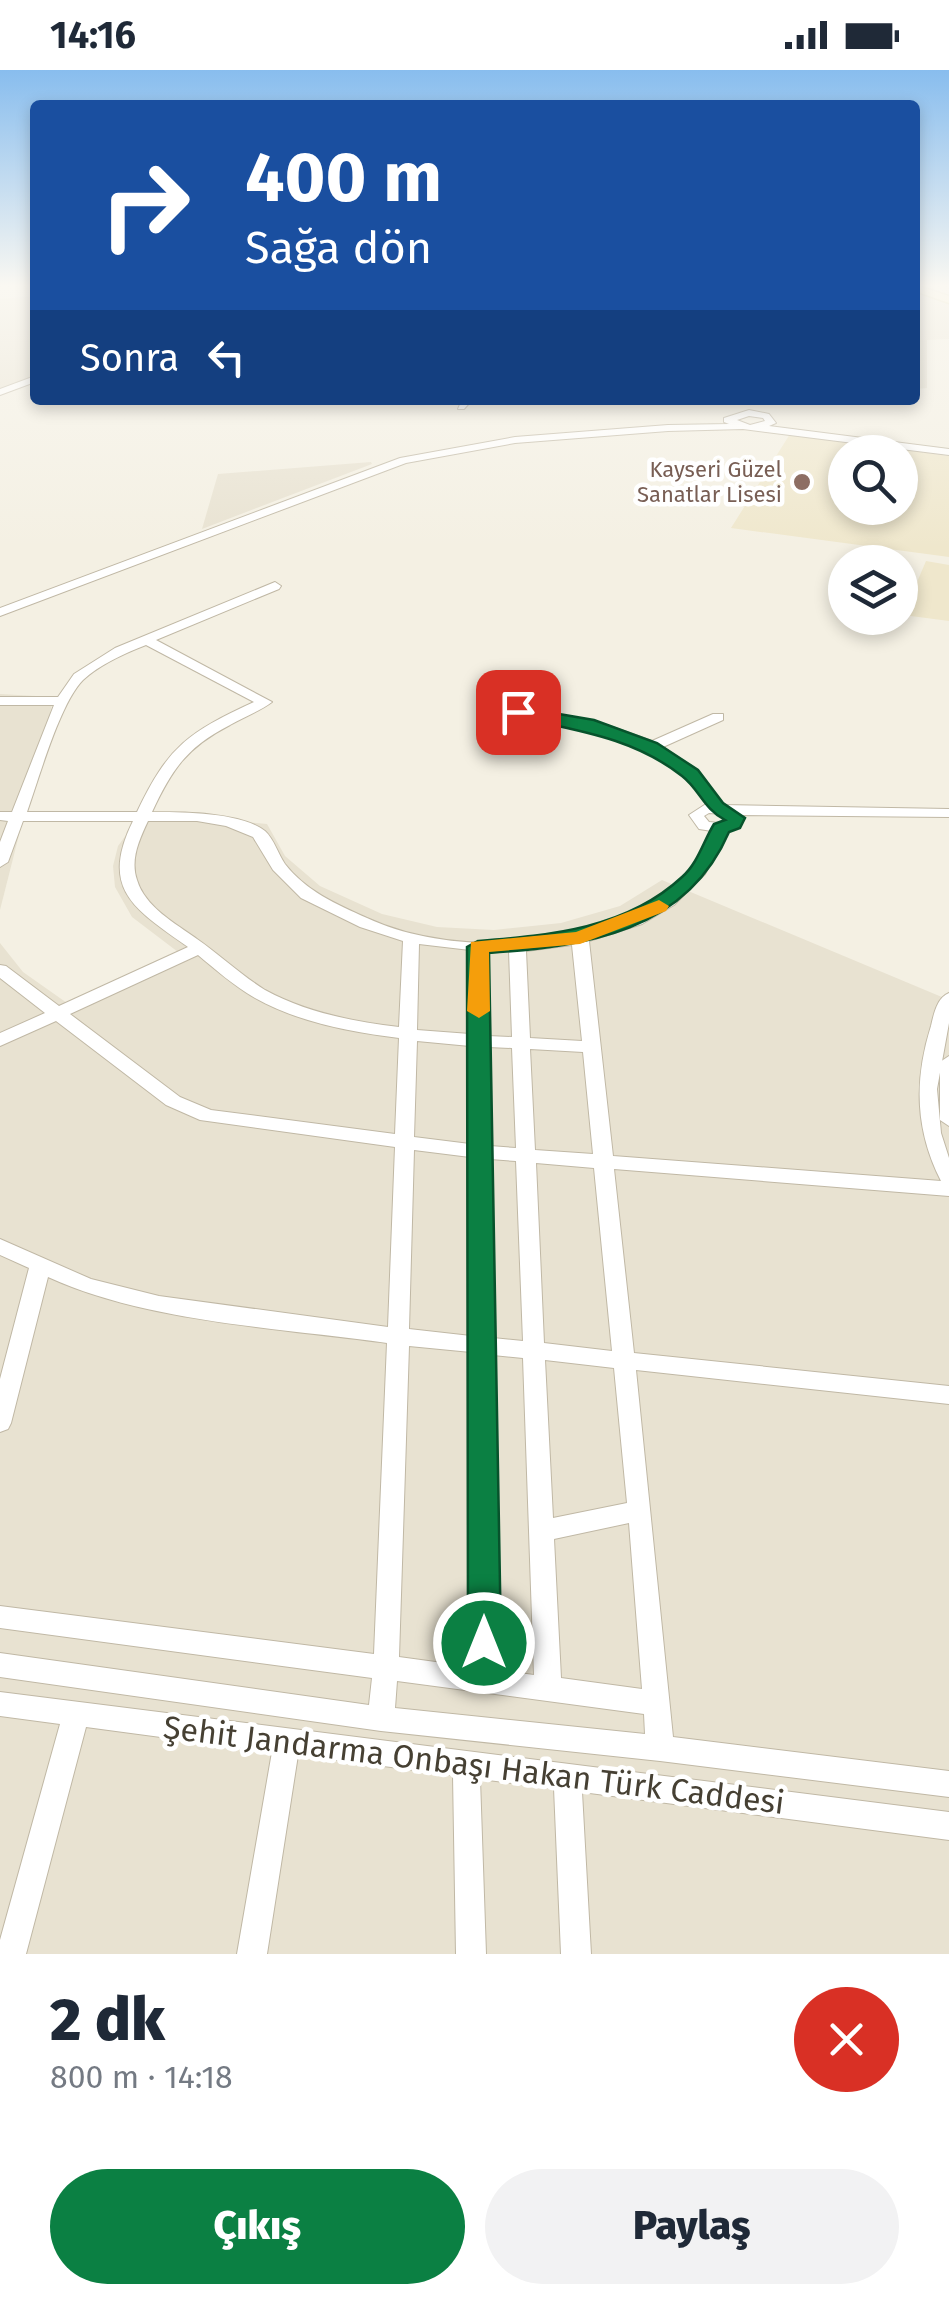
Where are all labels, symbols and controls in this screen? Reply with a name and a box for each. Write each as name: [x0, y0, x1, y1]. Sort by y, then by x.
text: 14:16: [50, 12, 136, 58]
text: 400 m: [245, 136, 442, 220]
icon: right: [80, 140, 210, 270]
text: Sağa dön: [245, 221, 432, 275]
icon: left: [199, 330, 254, 385]
text: Sonra: [80, 335, 179, 381]
map controls: [828, 435, 918, 635]
button: search: [828, 435, 918, 525]
place label: Kayseri Güzel Sanatlar Lisesi: [637, 456, 782, 508]
marker: Kayseri Güzel Sanatlar Lisesi: [791, 471, 813, 493]
button: layers: [828, 545, 918, 635]
pin: [476, 670, 561, 755]
icon: arrive: [491, 685, 546, 740]
position arrow: [432, 1591, 536, 1695]
street label: Şehit Jandarma Onbaşı Hakan Türk Caddesi: [161, 1708, 787, 1822]
text: 2 dk: [50, 1984, 165, 2056]
button: close: [794, 1987, 899, 2092]
text: 800 m · 14:18: [50, 2058, 233, 2096]
button: Çıkış: [50, 2169, 465, 2284]
button: Paylaş: [485, 2169, 899, 2284]

